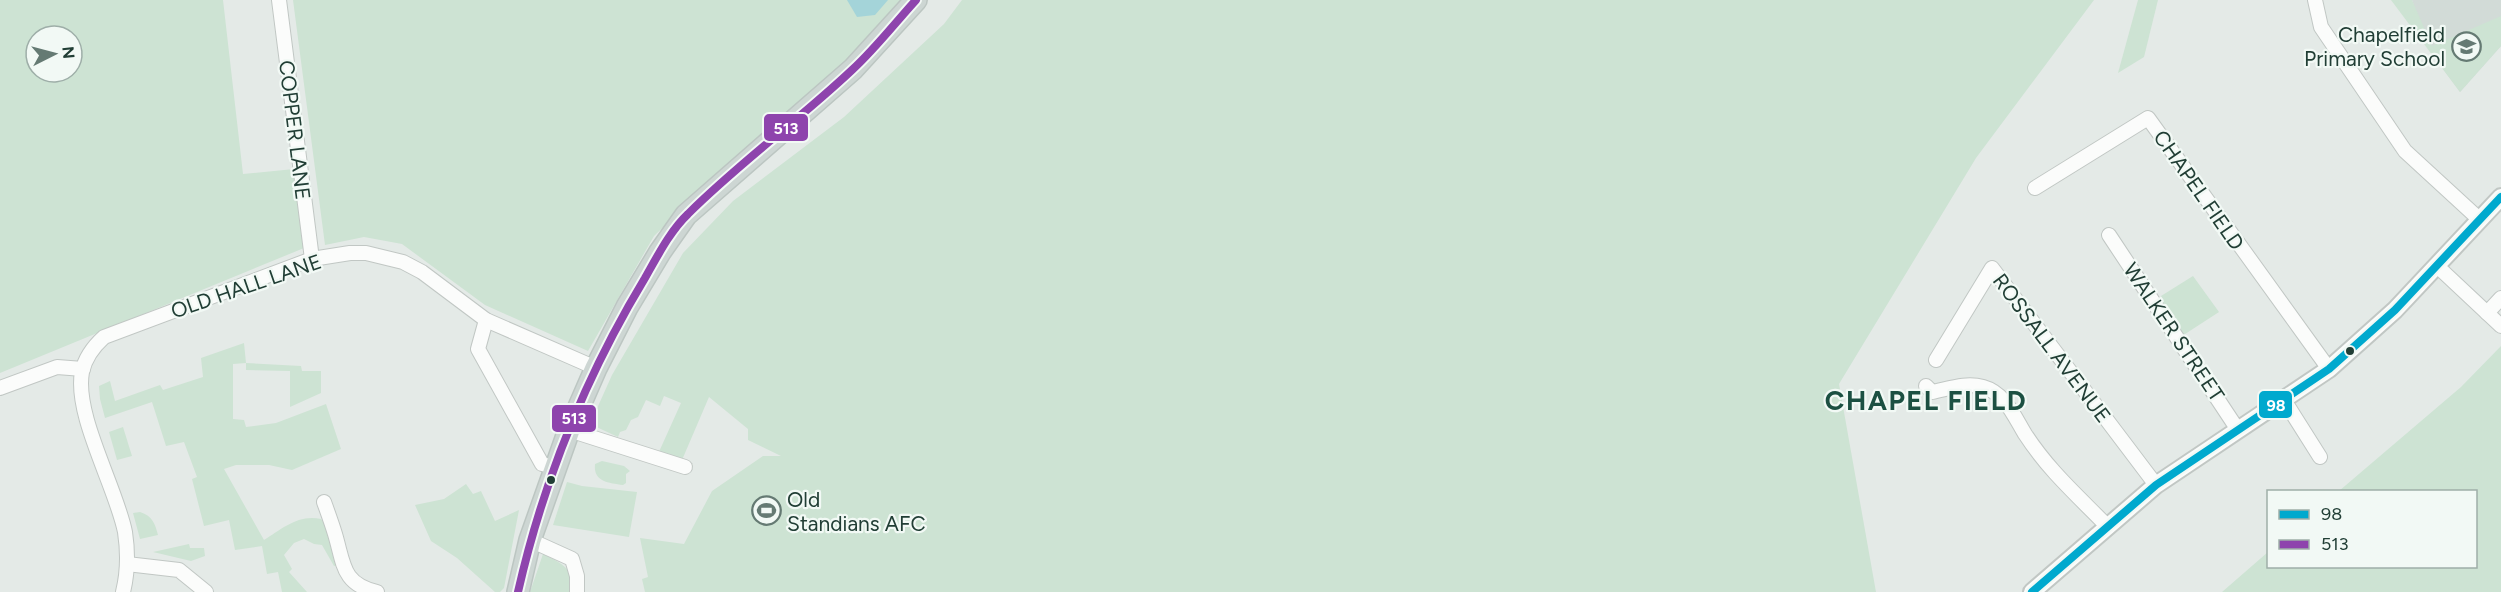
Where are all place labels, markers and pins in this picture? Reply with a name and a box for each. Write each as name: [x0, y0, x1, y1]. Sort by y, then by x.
place label: Chapelfield Primary School: [2304, 22, 2445, 71]
school or university icon: Chapelfield Primary School: [2450, 30, 2482, 62]
unlabelled marker: [2344, 345, 2356, 357]
unlabelled marker: [545, 474, 557, 486]
place label: Old Standians AFC: [787, 487, 926, 536]
sports icon: Old Standians AFC: [750, 495, 782, 527]

